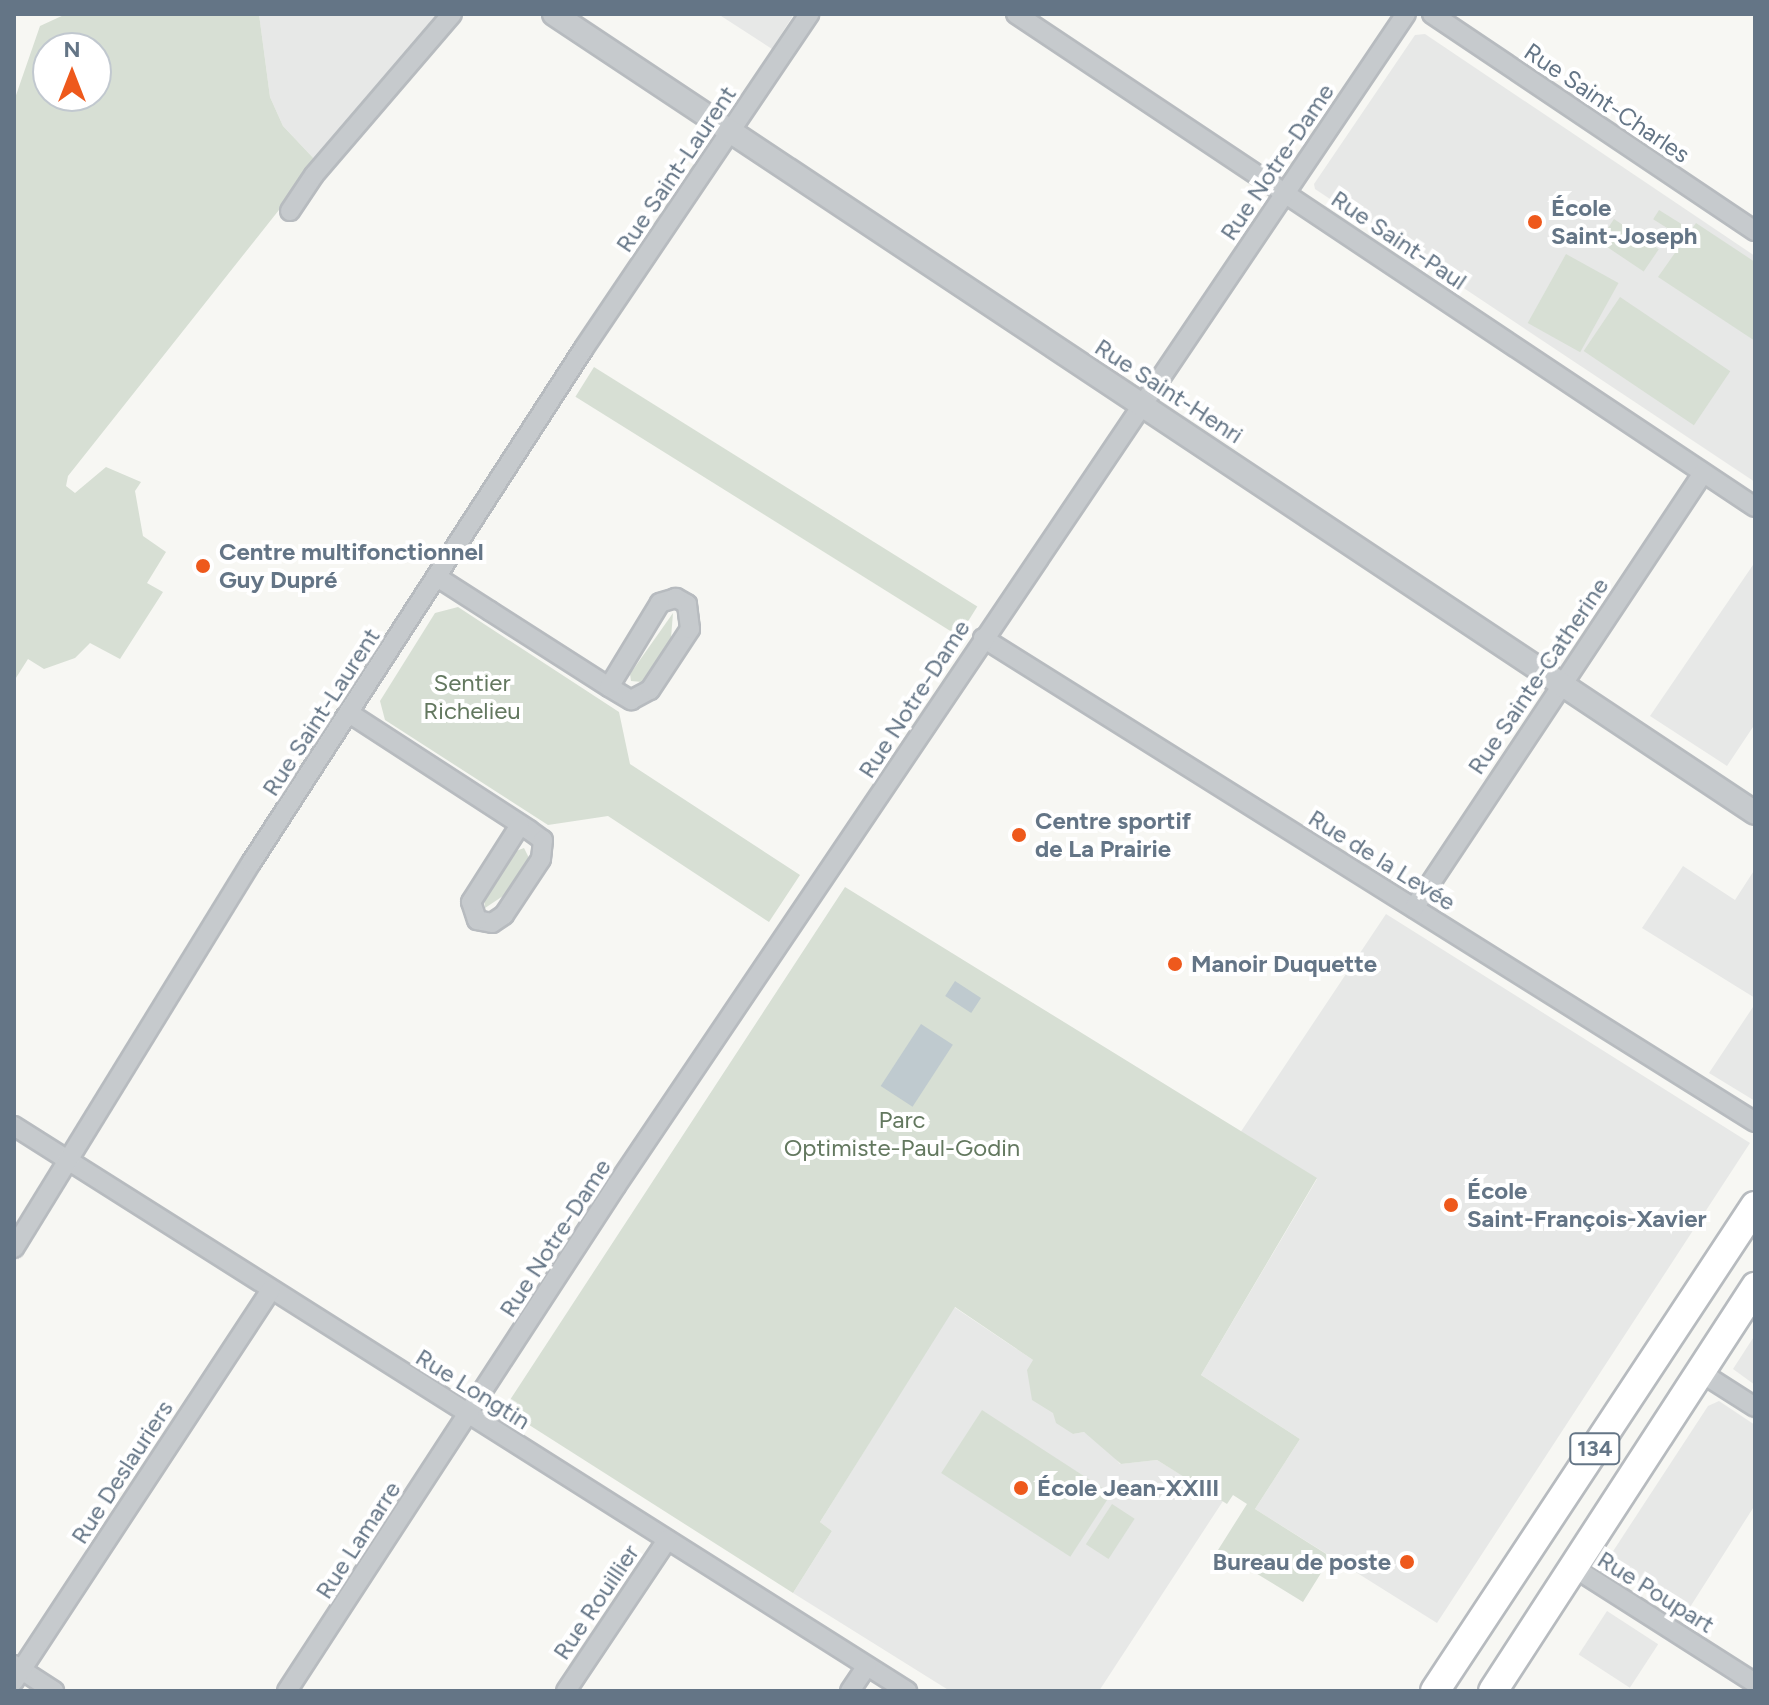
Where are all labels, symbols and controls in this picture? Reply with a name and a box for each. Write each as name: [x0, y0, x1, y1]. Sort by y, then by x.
north arrow: [32, 32, 112, 112]
text: N: [63, 36, 81, 63]
street label: Rue Saint-Charles: [1519, 37, 1695, 169]
street label: Rue Notre-Dame: [1214, 78, 1340, 246]
street label: Rue Saint-Laurent: [610, 80, 742, 258]
street label: Rue Saint-Paul: [1326, 184, 1472, 296]
place label: École Saint-Joseph: [1551, 194, 1697, 250]
marker: École Saint-Joseph: [1526, 213, 1544, 231]
street label: Rue Saint-Henri: [1090, 332, 1248, 450]
place label: Centre multifonctionnel Guy Dupré: [219, 538, 484, 594]
marker: Centre multifonctionnel Guy Dupré: [194, 557, 212, 575]
street label: Rue Sainte-Catherine: [1462, 572, 1614, 780]
street label: Rue Notre-Dame: [852, 615, 976, 783]
street label: Rue Saint-Laurent: [256, 623, 386, 801]
park label: Sentier Richelieu: [423, 669, 521, 725]
street label: Rue de la Levée: [1303, 803, 1461, 917]
place label: Centre sportif de La Prairie: [1035, 807, 1191, 863]
marker: Centre sportif de La Prairie: [1010, 826, 1028, 844]
place label: Manoir Duquette: [1191, 950, 1377, 978]
marker: Manoir Duquette: [1166, 955, 1184, 973]
park label: Parc Optimiste-Paul-Godin: [784, 1106, 1020, 1162]
street label: Rue Notre-Dame: [493, 1154, 617, 1322]
place label: École Saint-François-Xavier: [1467, 1177, 1707, 1233]
marker: École Saint-François-Xavier: [1442, 1196, 1460, 1214]
street label: Rue Longtin: [411, 1343, 535, 1435]
street label: Rue Deslauriers: [65, 1395, 179, 1549]
road number: 134: [1569, 1431, 1621, 1467]
place label: École Jean-XXIII: [1037, 1474, 1219, 1502]
street label: Rue Lamarre: [309, 1476, 407, 1604]
marker: École Jean-XXIII: [1012, 1479, 1030, 1497]
street label: Rue Rouillier: [547, 1539, 645, 1665]
street label: Rue Poupart: [1592, 1545, 1720, 1639]
place label: Bureau de poste: [1213, 1548, 1391, 1576]
marker: Bureau de poste: [1398, 1553, 1416, 1571]

